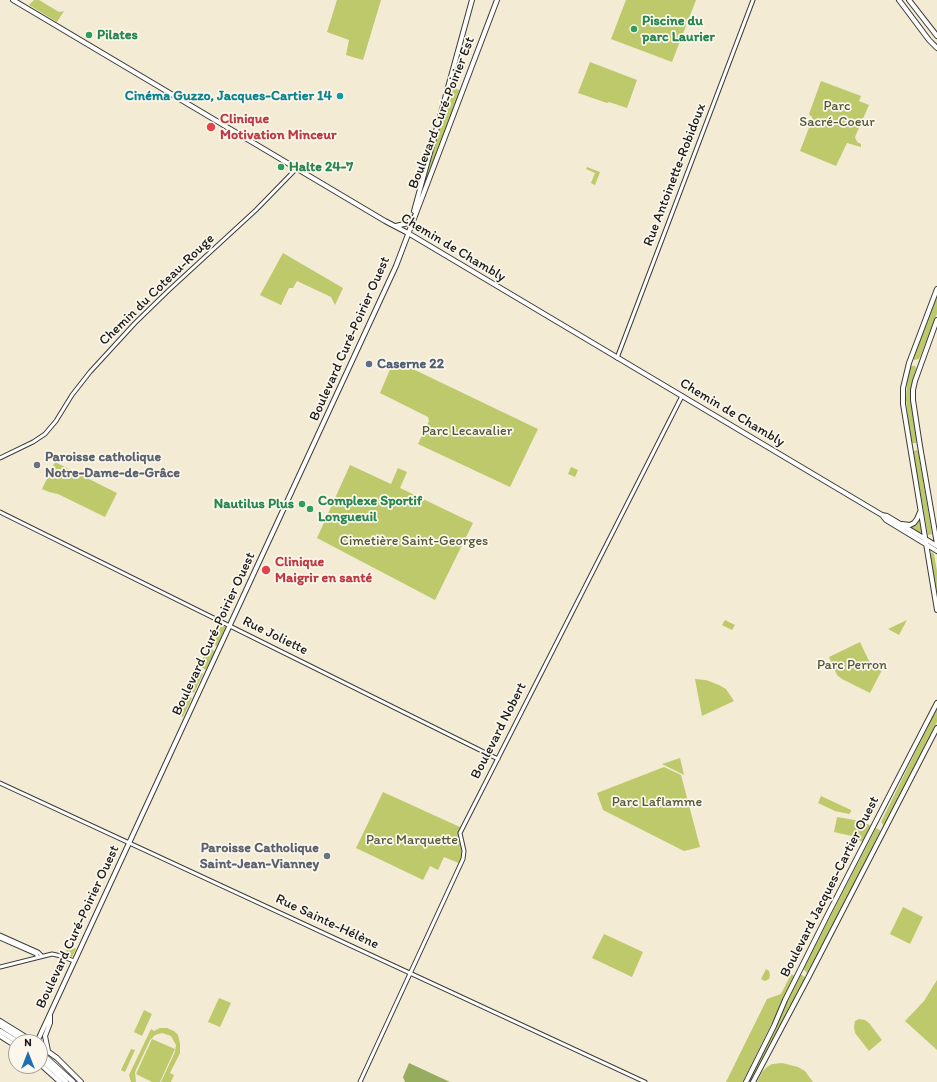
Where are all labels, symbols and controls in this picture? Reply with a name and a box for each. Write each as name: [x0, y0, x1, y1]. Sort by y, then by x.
place label: Piscine du parc Laurier: [642, 13, 715, 46]
marker: Piscine du parc Laurier: [629, 24, 639, 34]
place label: Pilates: [97, 27, 138, 43]
marker: Pilates: [84, 30, 94, 40]
street label: Boulevard Curé-Poirier Est: [405, 35, 479, 191]
place label: Cinéma Guzzo, Jacques-Cartier 14: [125, 88, 332, 104]
marker: Cinéma Guzzo, Jacques-Cartier 14: [335, 91, 345, 101]
park label: Parc Sacré-Coeur: [799, 98, 875, 130]
street label: Rue Antoinette-Robidoux: [640, 101, 710, 249]
place label: Clinique Motivation Minceur: [220, 111, 337, 144]
marker: Clinique Motivation Minceur: [205, 121, 217, 133]
place label: Halte 24-7: [289, 159, 353, 175]
marker: Halte 24-7: [276, 162, 286, 172]
street label: Chemin de Chambly: [397, 210, 509, 286]
street label: Chemin du Coteau-Rouge: [96, 231, 218, 349]
street label: Boulevard Curé-Poirier Ouest: [306, 254, 394, 424]
place label: Caserne 22: [377, 356, 444, 372]
marker: Caserne 22: [364, 359, 374, 369]
street label: Chemin de Chambly: [676, 375, 788, 451]
park label: Parc Lecavalier: [422, 423, 512, 439]
place label: Paroisse catholique Notre-Dame-de-Grâce: [45, 449, 180, 482]
marker: Paroisse catholique Notre-Dame-de-Grâce: [32, 460, 42, 470]
place label: Complexe Sportif Longueuil: [318, 493, 422, 526]
place label: Nautilus Plus: [214, 496, 294, 512]
marker: Nautilus Plus: [297, 499, 307, 509]
marker: Complexe Sportif Longueuil: [305, 504, 315, 514]
park label: Cimetière Saint-Georges: [340, 533, 488, 549]
street label: Boulevard Curé-Poirier Ouest: [169, 550, 259, 718]
place label: Clinique Maigrir en santé: [275, 554, 372, 586]
marker: Clinique Maigrir en santé: [260, 564, 272, 576]
street label: Rue Joliette: [240, 613, 310, 659]
park label: Parc Perron: [817, 657, 887, 673]
street label: Boulevard Nobert: [467, 680, 531, 782]
park label: Parc Laflamme: [612, 794, 702, 810]
street label: Boulevard Jacques-Cartier Ouest: [777, 794, 883, 980]
park label: Parc Marquette: [366, 832, 458, 848]
place label: Paroisse Catholique Saint-Jean-Vianney: [200, 840, 319, 872]
street label: Boulevard Curé-Poirier Ouest: [33, 843, 123, 1011]
marker: Paroisse Catholique Saint-Jean-Vianney: [322, 851, 332, 861]
street label: Rue Sainte-Hélène: [273, 891, 381, 953]
north arrow: [8, 1034, 48, 1074]
text: N: [24, 1036, 32, 1049]

